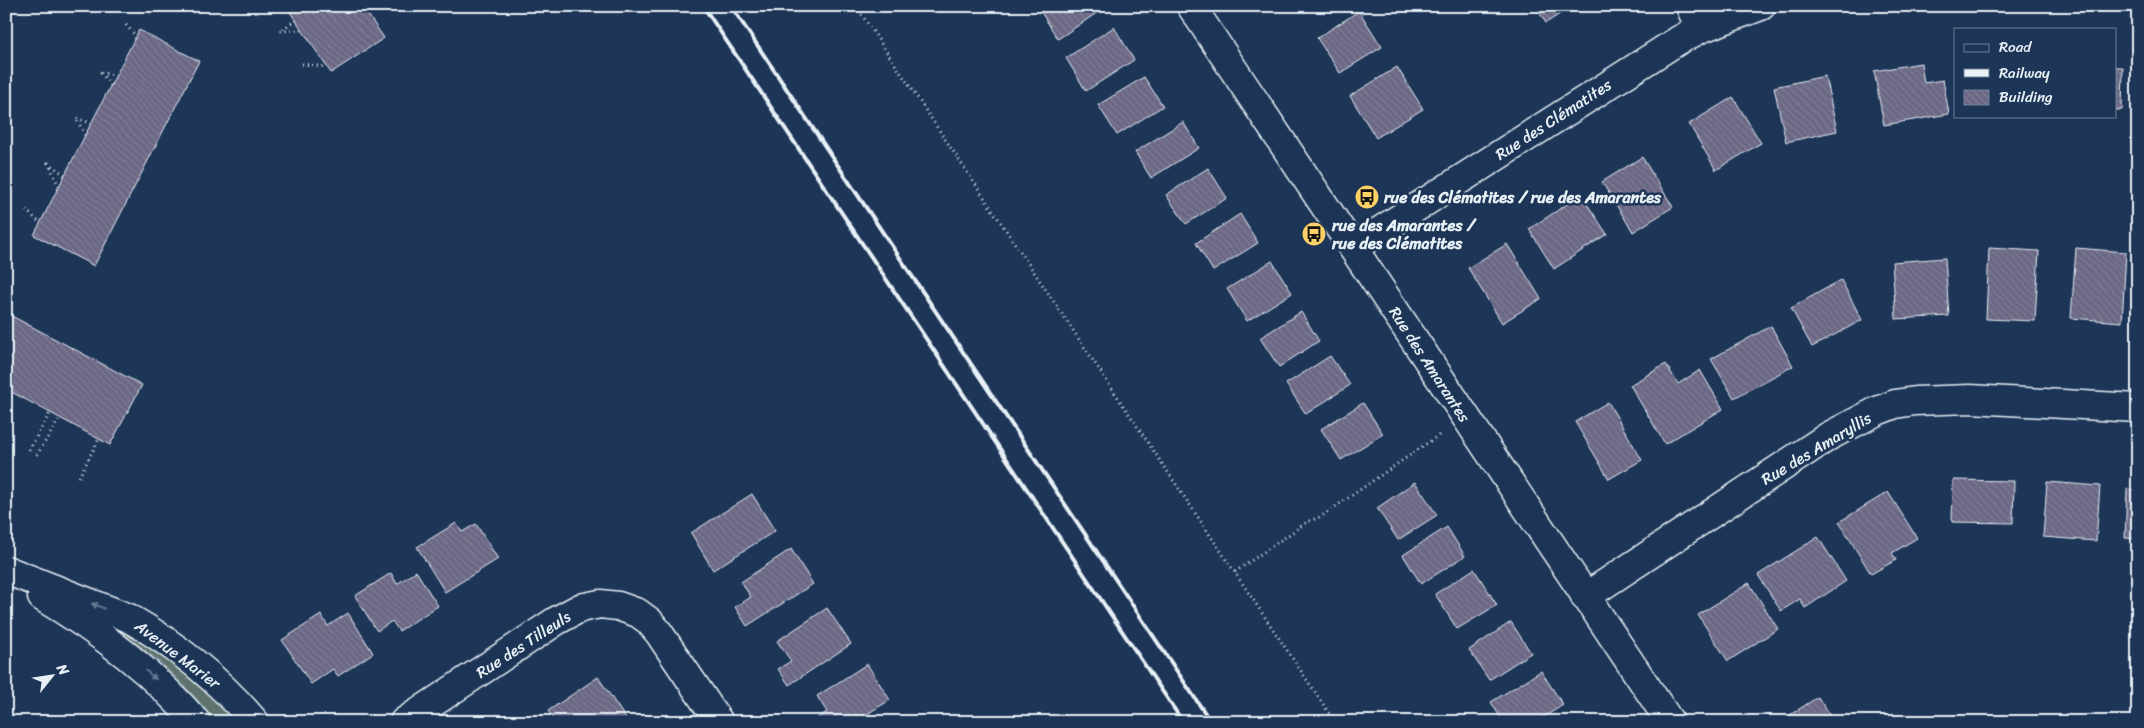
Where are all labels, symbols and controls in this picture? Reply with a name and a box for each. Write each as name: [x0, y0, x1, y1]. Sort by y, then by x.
legend: [1954, 28, 2116, 118]
text: Road: [1999, 34, 2032, 60]
text: Railway: [1999, 60, 2050, 86]
street label: Rue des Clématites: [1489, 70, 1618, 168]
text: Building: [1999, 84, 2053, 110]
place label: rue des Clématites / rue des Amarantes: [1383, 183, 1662, 212]
bus stop icon: rue des Clématites / rue des Amarantes: [1354, 184, 1380, 210]
place label: rue des Amarantes / rue des Clématites: [1331, 211, 1477, 258]
bus stop icon: rue des Amarantes / rue des Clématites: [1301, 221, 1327, 247]
street label: Rue des Amarantes: [1381, 300, 1479, 429]
street label: Rue des Amaryllis: [1755, 404, 1878, 493]
one-way arrow: [91, 601, 105, 609]
street label: Rue des Tilleuls: [470, 602, 577, 686]
street label: Avenue Marier: [128, 612, 228, 697]
north arrow: [28, 650, 78, 700]
text: N: [49, 658, 76, 680]
one-way arrow: [144, 670, 157, 681]

